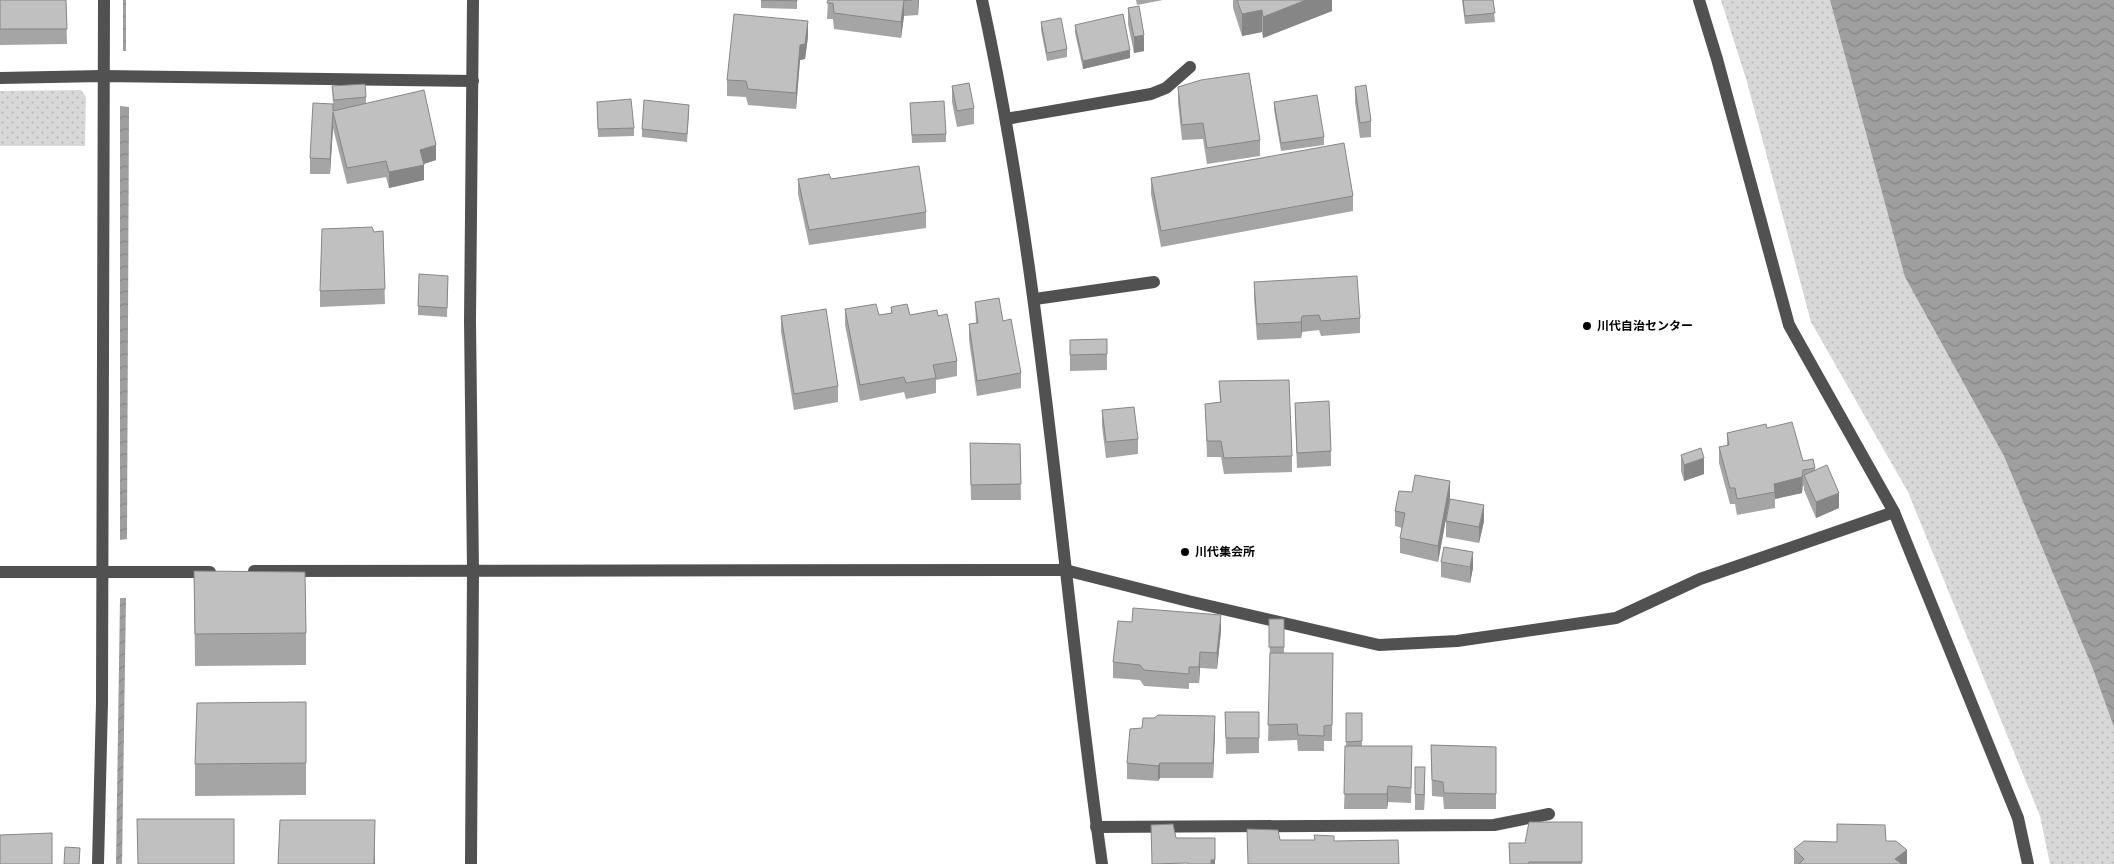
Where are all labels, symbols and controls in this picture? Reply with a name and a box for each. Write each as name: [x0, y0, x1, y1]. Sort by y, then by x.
place label: 川代自治センター: [1597, 319, 1693, 333]
marker: 川代自治センター: [1581, 320, 1593, 332]
place label: 川代集会所: [1195, 545, 1255, 559]
marker: 川代集会所: [1179, 546, 1191, 558]

